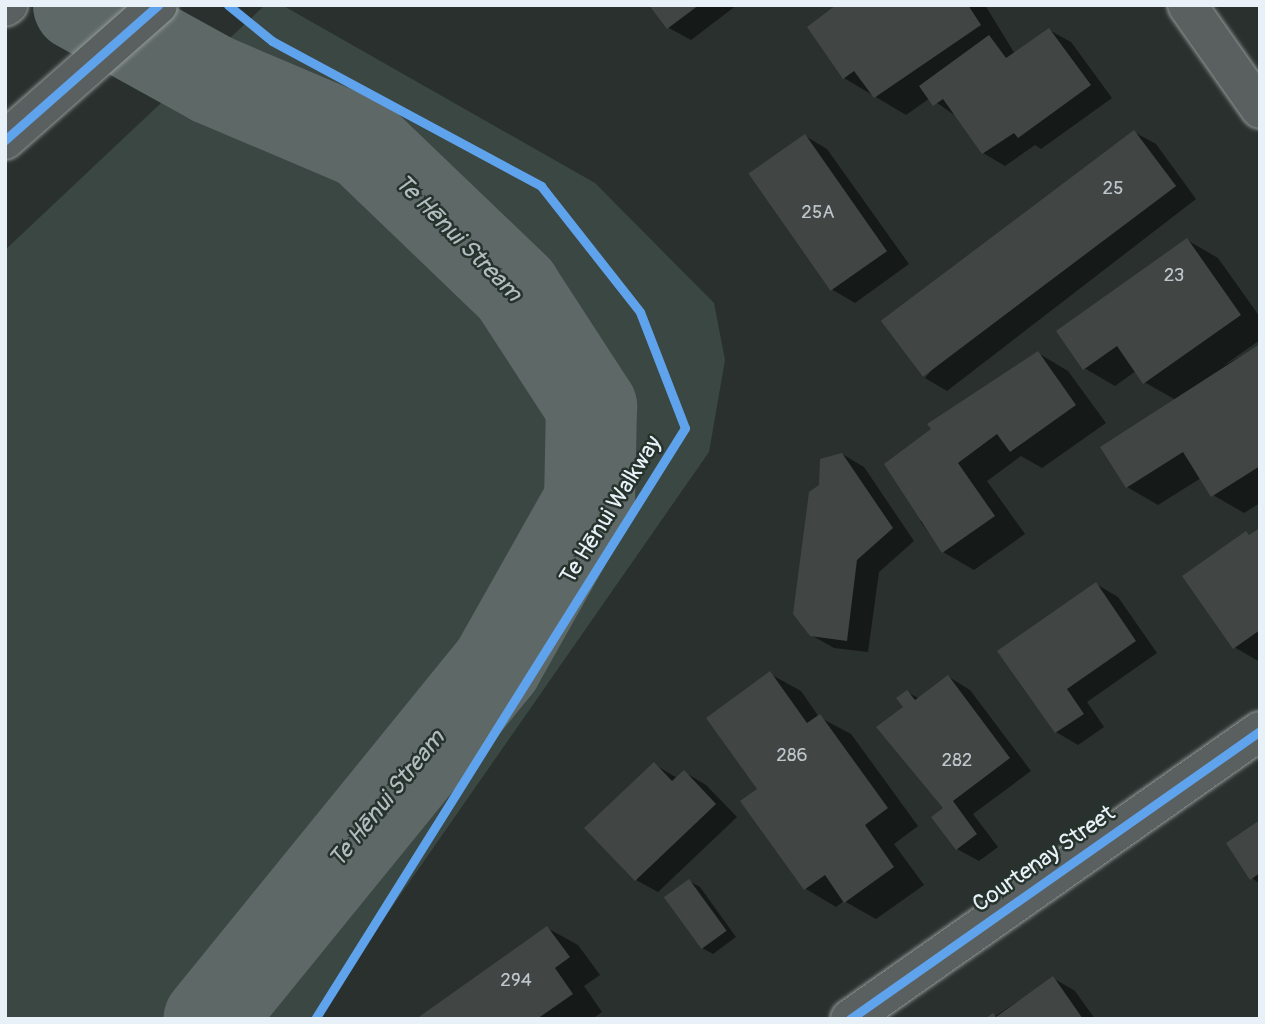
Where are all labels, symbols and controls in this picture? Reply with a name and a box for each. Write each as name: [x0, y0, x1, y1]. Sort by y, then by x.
water label: Te Hēnui Stream: [388, 168, 528, 308]
house number: 25: [1103, 178, 1123, 200]
house number: 25A: [801, 202, 835, 224]
house number: 23: [1164, 265, 1184, 287]
street label: Te Hēnui Walkway: [554, 431, 668, 589]
water label: Te Hēnui Stream: [323, 725, 451, 873]
house number: 286: [776, 745, 808, 767]
house number: 282: [942, 750, 972, 772]
street label: Courtenay Street: [968, 800, 1120, 918]
house number: 294: [500, 970, 532, 992]

